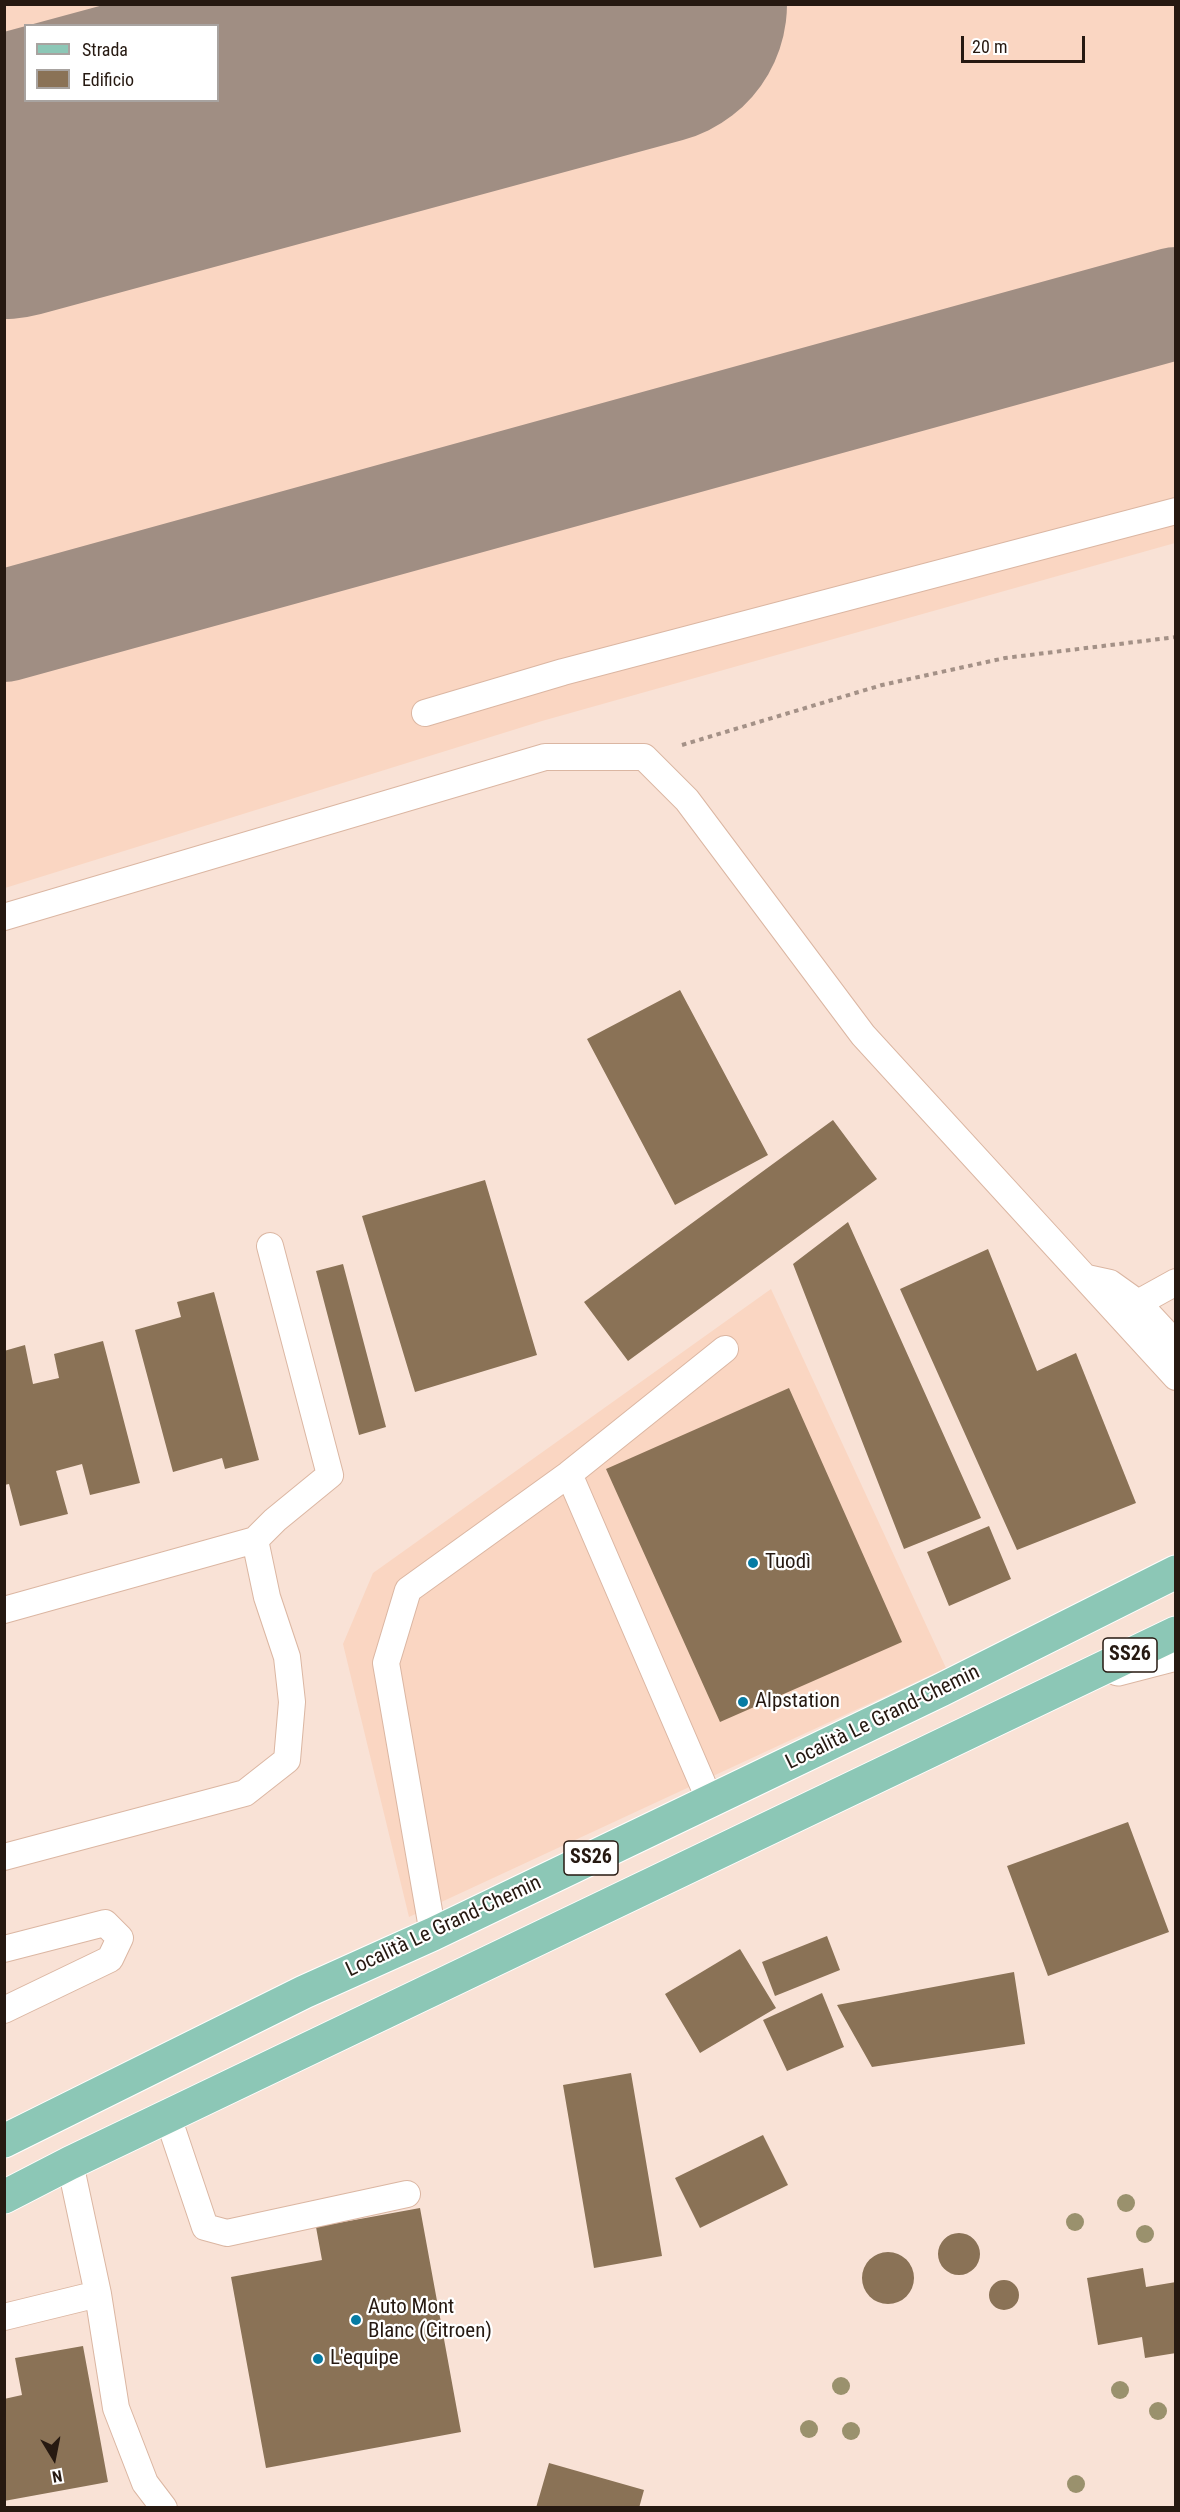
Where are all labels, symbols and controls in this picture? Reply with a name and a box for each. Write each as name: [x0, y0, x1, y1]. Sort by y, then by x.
legend: [24, 24, 219, 102]
scale bar: [964, 24, 1088, 62]
text: 20 m: [972, 36, 1007, 57]
text: Strada: [82, 39, 128, 60]
text: Edificio: [82, 69, 134, 90]
place label: Tuodì: [765, 1550, 811, 1576]
marker: Tuodì: [746, 1556, 760, 1570]
road number: SS26: [1103, 1638, 1157, 1672]
street label: Località Le Grand-Chemin: [782, 1660, 984, 1776]
place label: Alpstation: [755, 1689, 840, 1715]
marker: Alpstation: [736, 1695, 750, 1709]
road number: SS26: [564, 1841, 618, 1875]
street label: Località Le Grand-Chemin: [342, 1871, 546, 1983]
place label: Auto Mont Blanc (Citroen): [368, 2295, 492, 2345]
marker: Auto Mont Blanc (Citroen): [349, 2313, 363, 2327]
place label: L'equipe: [330, 2346, 399, 2372]
marker: L'equipe: [311, 2352, 325, 2366]
north arrow: [24, 2428, 84, 2488]
text: N: [51, 2466, 64, 2486]

